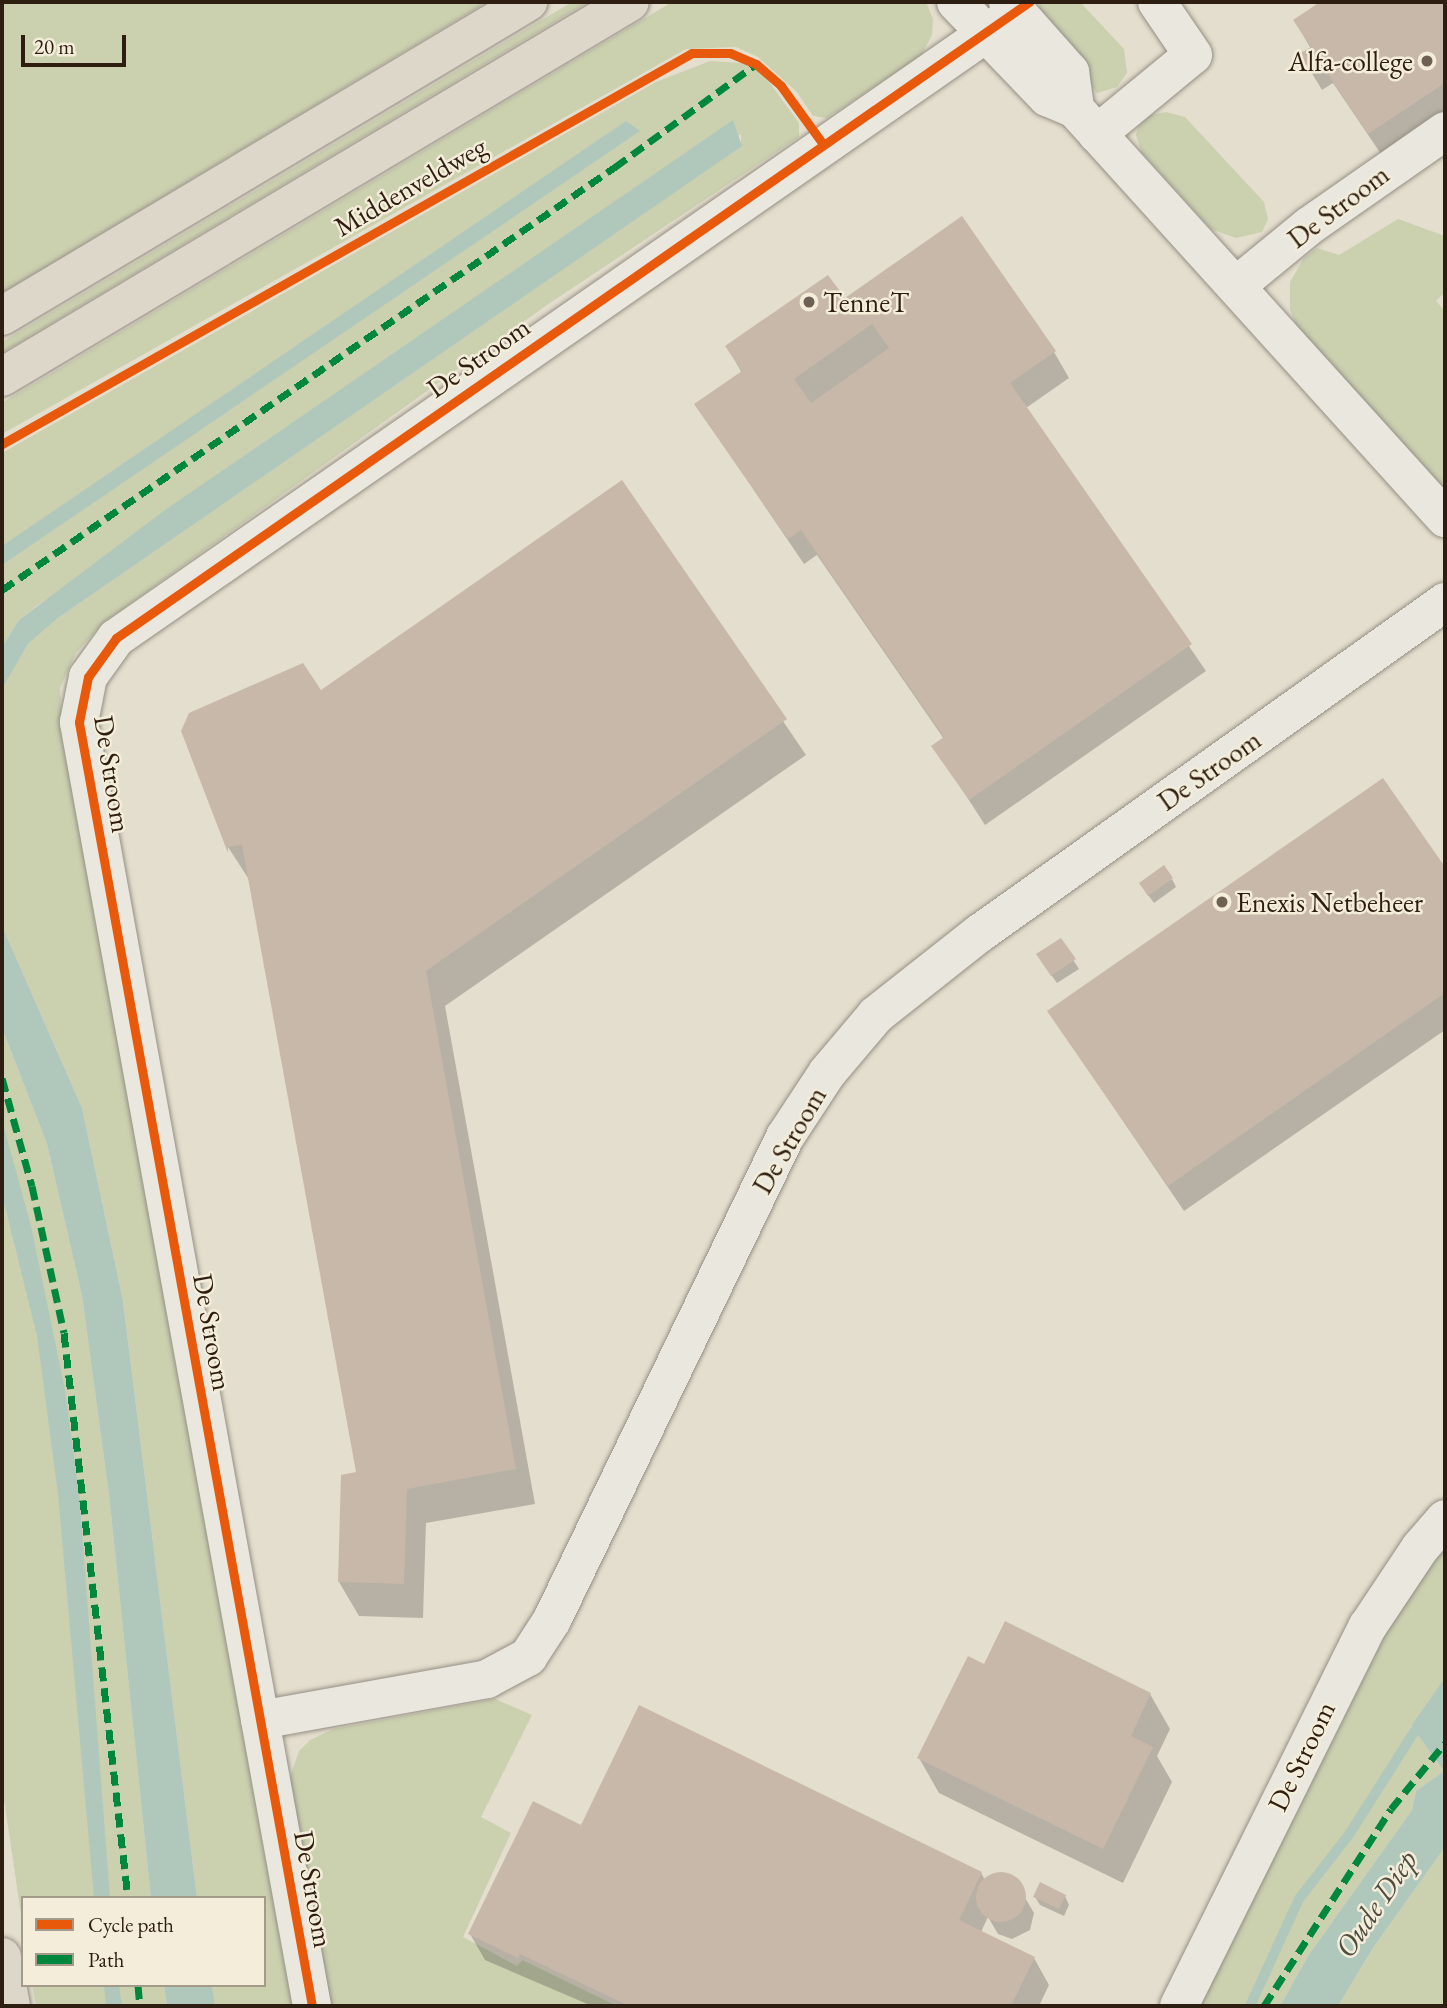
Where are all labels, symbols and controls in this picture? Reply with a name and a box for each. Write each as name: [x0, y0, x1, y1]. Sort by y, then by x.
scale bar: [24, 21, 130, 65]
text: 20 m: [34, 33, 75, 60]
place label: Alfa-college: [1288, 44, 1413, 78]
marker: Alfa-college: [1419, 53, 1435, 69]
street label: Middenveldweg: [328, 129, 492, 243]
street label: De Stroom: [1281, 157, 1395, 255]
place label: TenneT: [823, 285, 909, 319]
marker: TenneT: [801, 294, 817, 310]
street label: De Stroom: [420, 309, 536, 405]
street label: De Stroom: [87, 713, 139, 835]
street label: De Stroom: [1151, 722, 1267, 818]
place label: Enexis Netbeheer: [1236, 885, 1423, 919]
marker: Enexis Netbeheer: [1214, 894, 1230, 910]
street label: De Stroom: [745, 1080, 833, 1200]
street label: De Stroom: [186, 1271, 240, 1393]
street label: De Stroom: [1260, 1695, 1342, 1817]
street label: De Stroom: [287, 1828, 341, 1950]
water label: Oude Diep: [1327, 1844, 1425, 1964]
legend: [21, 1896, 266, 1987]
text: Cycle path: [88, 1911, 174, 1938]
text: Path: [88, 1946, 124, 1973]

